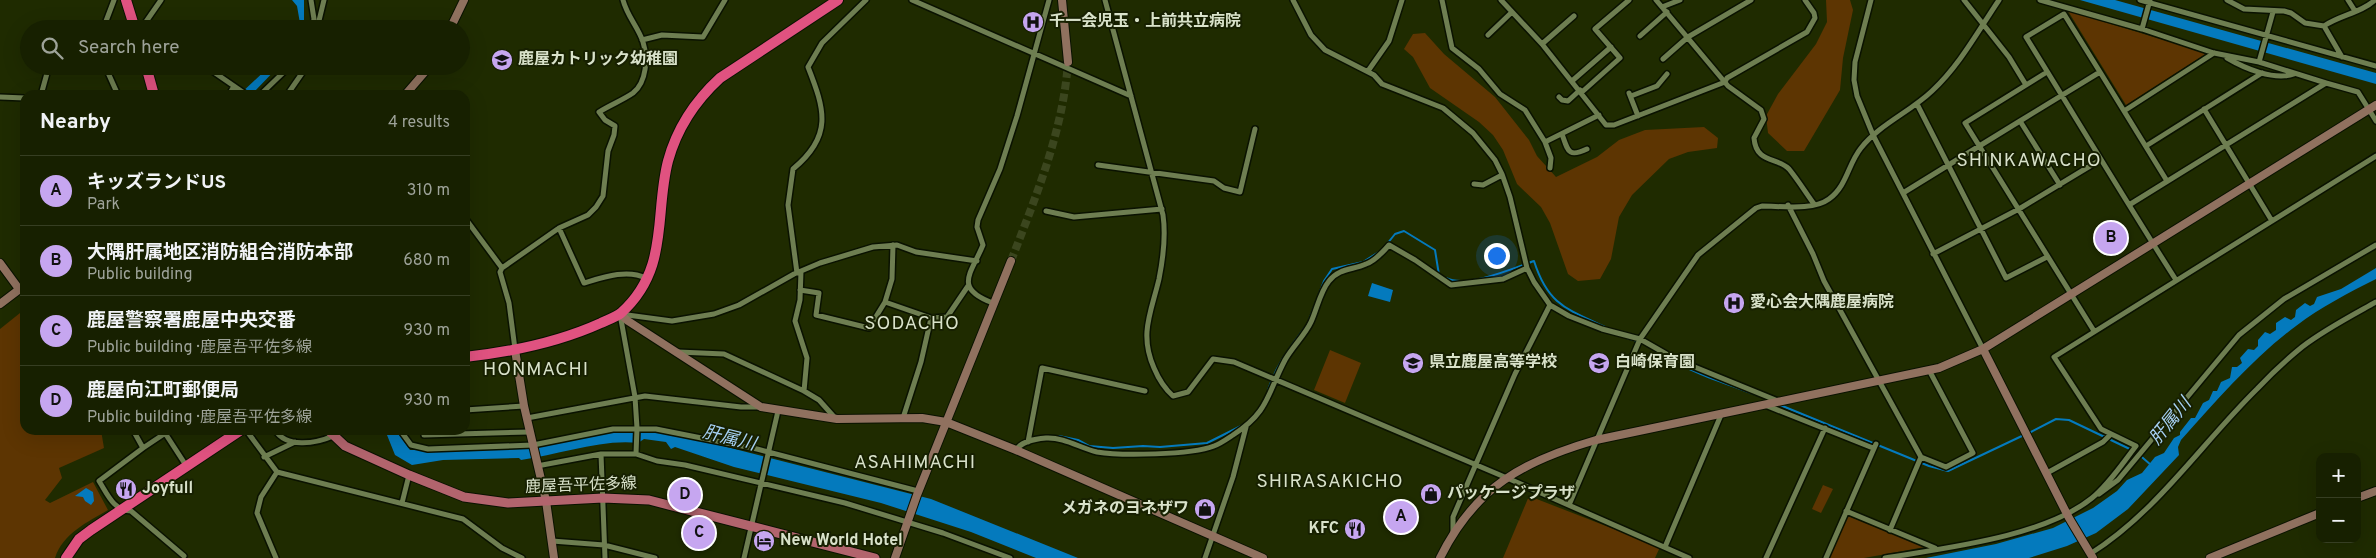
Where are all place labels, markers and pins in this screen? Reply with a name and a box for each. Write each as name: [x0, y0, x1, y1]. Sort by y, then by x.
hospital icon: 千一会児玉・上前共立病院: [1021, 10, 1045, 34]
place label: 千一会児玉・上前共立病院: [1049, 12, 1241, 32]
school or university icon: 鹿屋カトリック幼稚園: [490, 48, 514, 72]
place label: 鹿屋カトリック幼稚園: [518, 50, 678, 70]
pin: B: [2095, 219, 2127, 257]
hospital icon: 愛心会大隅鹿屋病院: [1722, 291, 1746, 315]
place label: 愛心会大隅鹿屋病院: [1750, 293, 1894, 313]
school or university icon: 県立鹿屋高等学校: [1401, 351, 1425, 375]
school or university icon: 白崎保育園: [1587, 351, 1611, 375]
place label: 県立鹿屋高等学校: [1429, 353, 1557, 373]
place label: 白崎保育園: [1615, 353, 1695, 373]
pin: D: [669, 476, 701, 514]
restaurant icon: Joyfull: [114, 477, 138, 501]
place label: Joyfull: [142, 479, 193, 499]
shop icon: パッケージプラザ: [1419, 482, 1443, 506]
place label: パッケージプラザ: [1447, 484, 1575, 504]
shop icon: メガネのヨネザワ: [1193, 497, 1217, 521]
pin: A: [1385, 498, 1417, 536]
place label: メガネのヨネザワ: [1061, 499, 1189, 519]
pin: C: [683, 514, 715, 552]
restaurant icon: KFC: [1343, 517, 1367, 541]
place label: KFC: [1309, 519, 1339, 539]
hotel icon: New World Hotel: [752, 529, 776, 553]
place label: New World Hotel: [780, 531, 903, 551]

